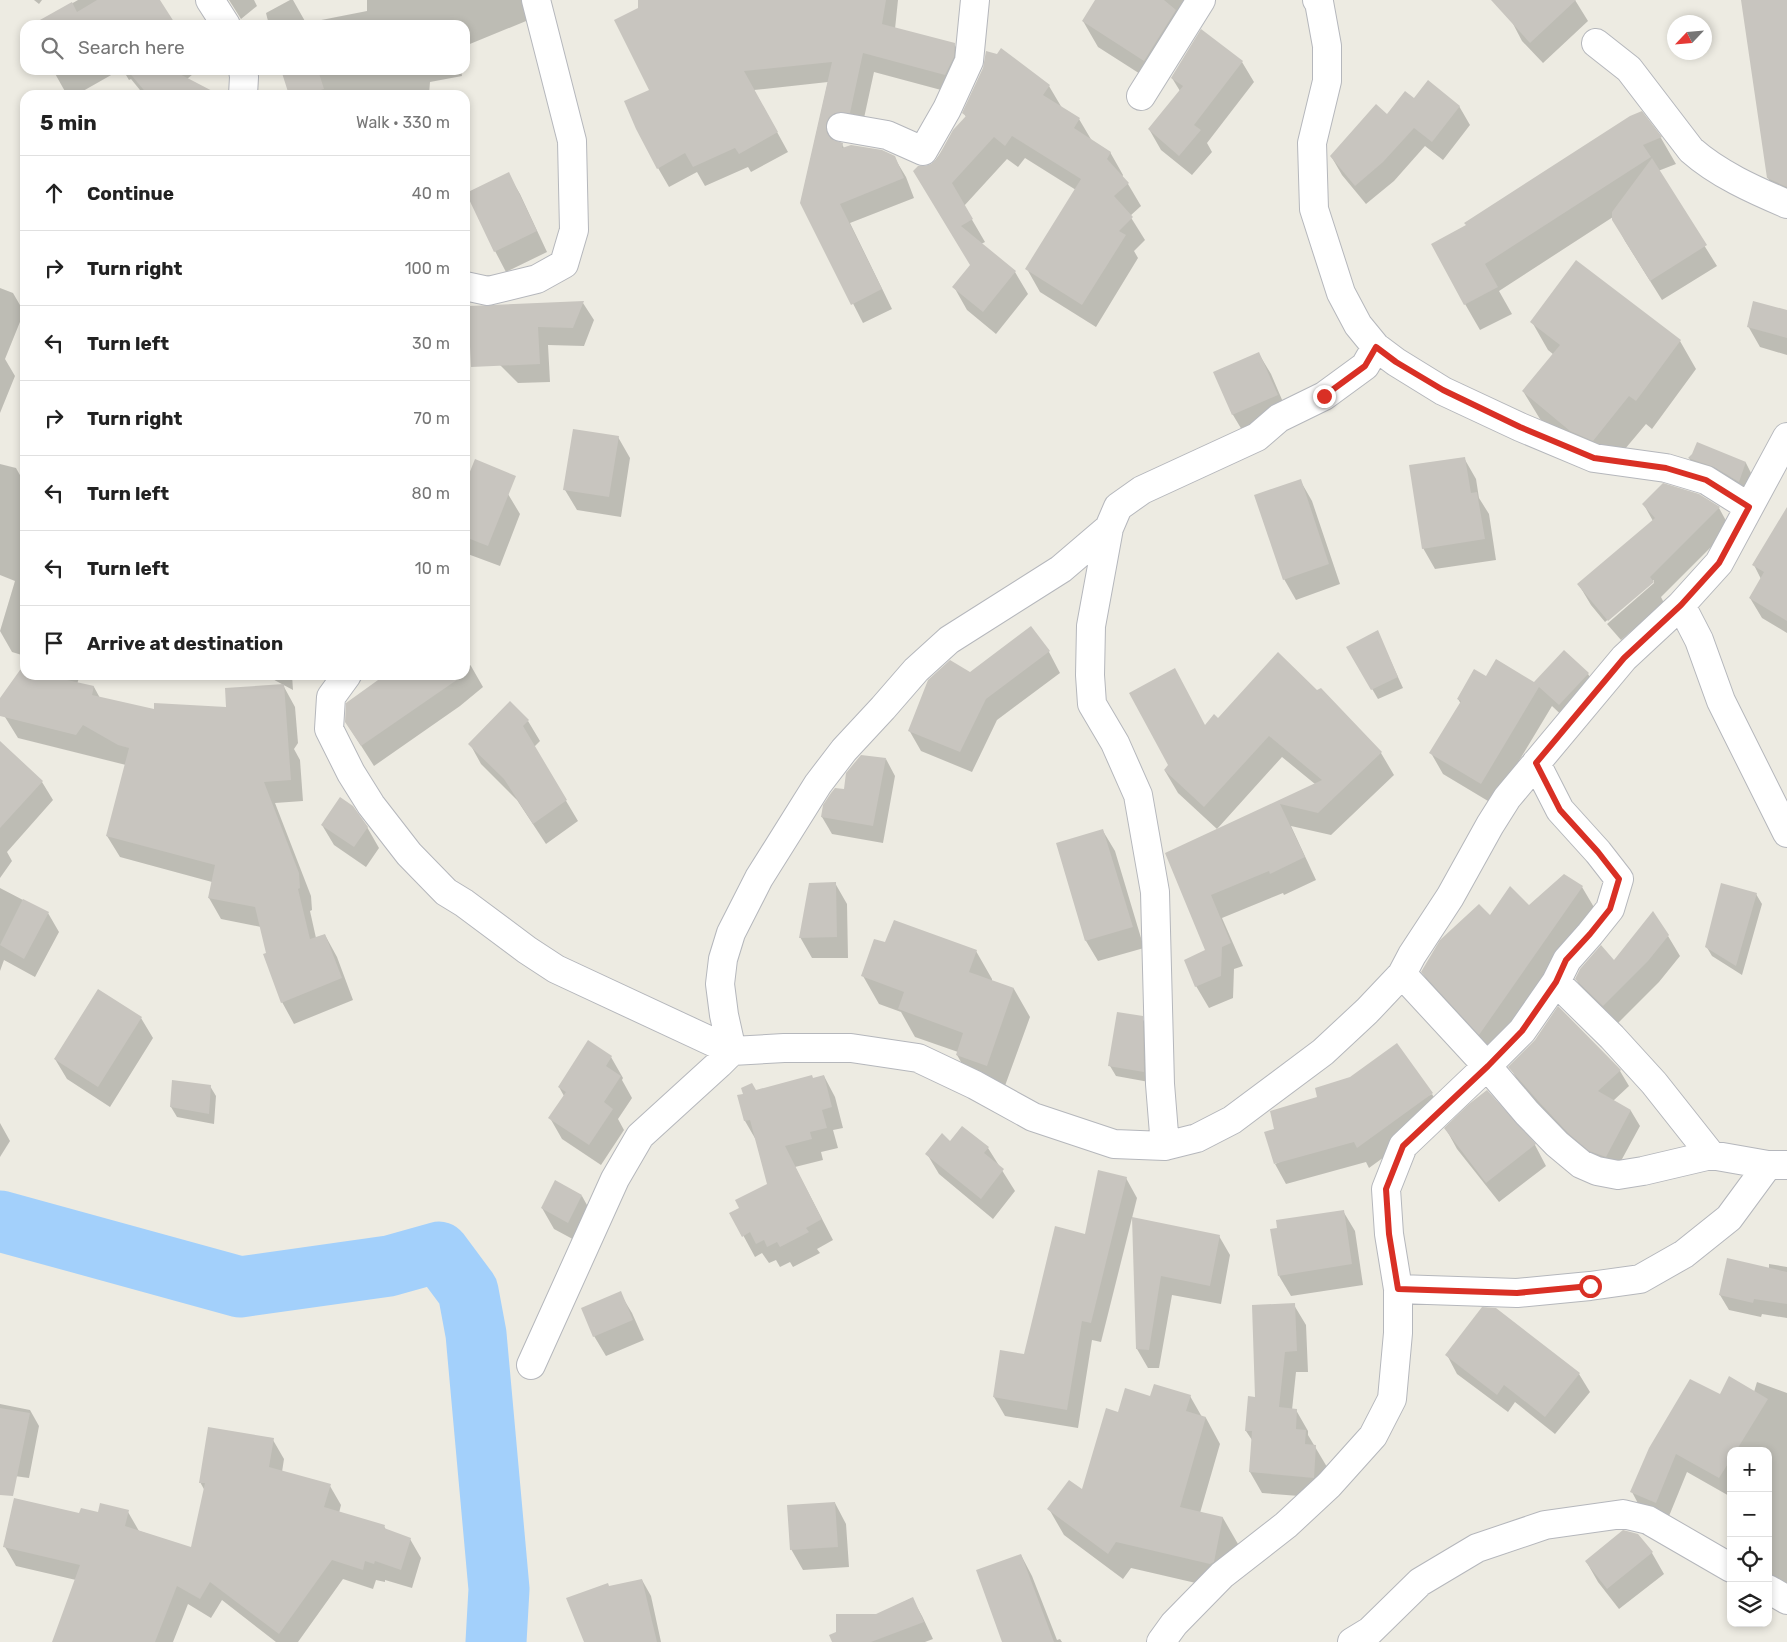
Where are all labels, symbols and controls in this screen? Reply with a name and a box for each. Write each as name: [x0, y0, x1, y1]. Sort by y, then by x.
north arrow: [1667, 15, 1712, 60]
search box: [20, 20, 470, 75]
icon: search: [38, 34, 66, 62]
text: Search here: [78, 36, 185, 59]
text: 5 min: [40, 110, 97, 135]
text: Walk · 330 m: [356, 113, 450, 132]
icon: ahead: [40, 179, 68, 207]
text: Continue: [87, 182, 174, 205]
text: 40 m: [412, 184, 450, 203]
icon: right: [40, 254, 68, 282]
text: Turn right: [87, 257, 182, 280]
text: 100 m: [405, 259, 450, 278]
icon: left: [40, 329, 68, 357]
text: Turn left: [87, 332, 169, 355]
text: 30 m: [412, 334, 450, 353]
route end: [1313, 385, 1336, 408]
icon: right: [40, 404, 68, 432]
text: Turn right: [87, 407, 182, 430]
text: 70 m: [413, 409, 450, 428]
icon: left: [40, 479, 68, 507]
text: Turn left: [87, 482, 169, 505]
text: 80 m: [412, 484, 450, 503]
icon: left: [40, 554, 68, 582]
text: Turn left: [87, 557, 169, 580]
text: 10 m: [415, 559, 450, 578]
icon: arrive: [40, 629, 68, 657]
text: Arrive at destination: [87, 632, 283, 655]
route start: [1579, 1275, 1602, 1298]
map controls: [1727, 1447, 1772, 1627]
button: +: [1727, 1447, 1772, 1492]
button: −: [1727, 1492, 1772, 1537]
button: locate: [1727, 1537, 1772, 1582]
button: layers: [1727, 1582, 1772, 1627]

